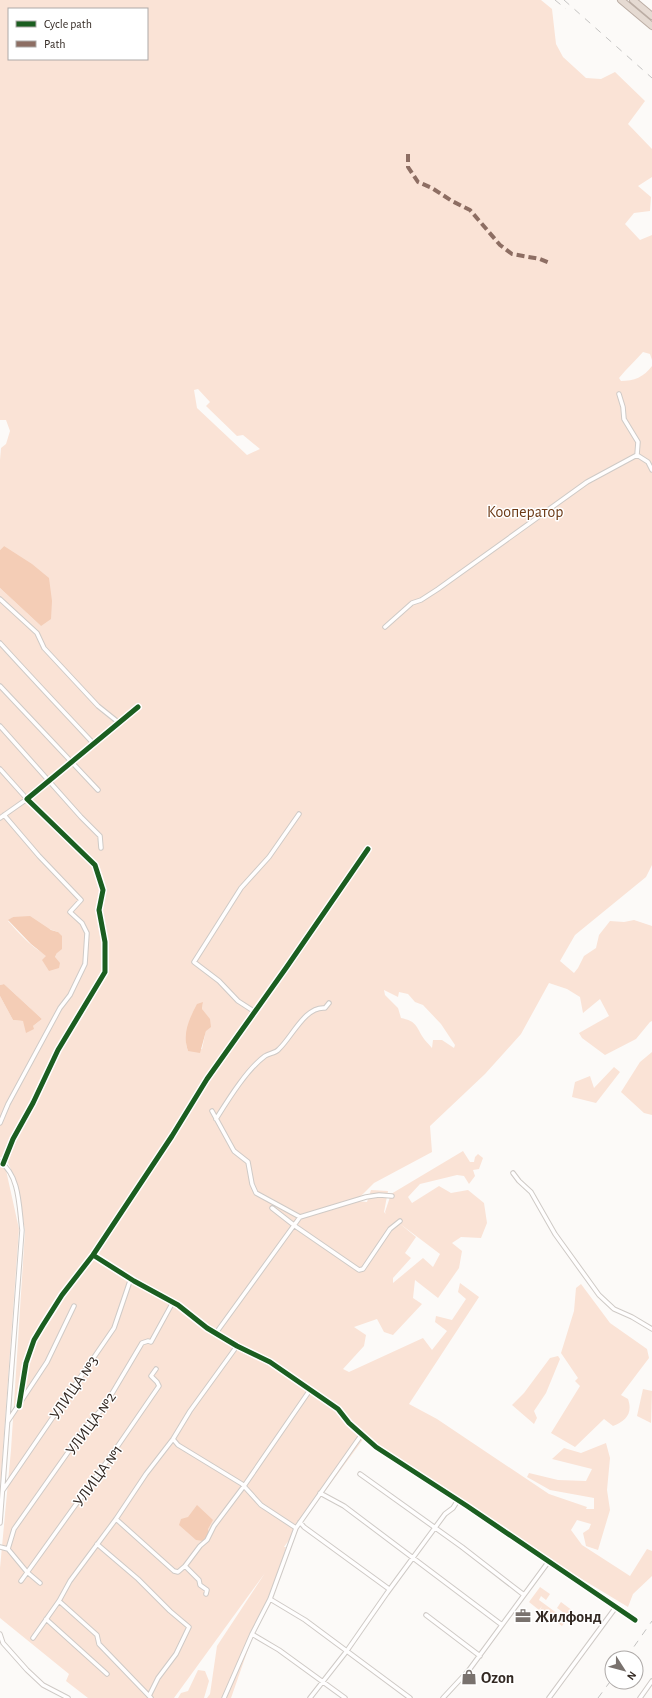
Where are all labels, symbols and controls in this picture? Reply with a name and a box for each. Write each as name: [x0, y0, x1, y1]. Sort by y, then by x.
legend: [8, 8, 148, 60]
text: Cycle path: [44, 18, 92, 31]
text: Path: [44, 38, 66, 50]
park label: Кооператор: [487, 504, 563, 520]
street label: УЛИЦА №3: [47, 1353, 101, 1422]
street label: УЛИЦА №2: [63, 1389, 119, 1458]
street label: УЛИЦА №1: [70, 1442, 125, 1509]
office icon: Жилфонд: [514, 1607, 532, 1625]
place label: Жилфонд: [535, 1609, 602, 1625]
north arrow: [604, 1650, 644, 1690]
shop icon: Ozon: [460, 1668, 478, 1686]
text: N: [625, 1669, 638, 1682]
place label: Ozon: [481, 1670, 514, 1686]

